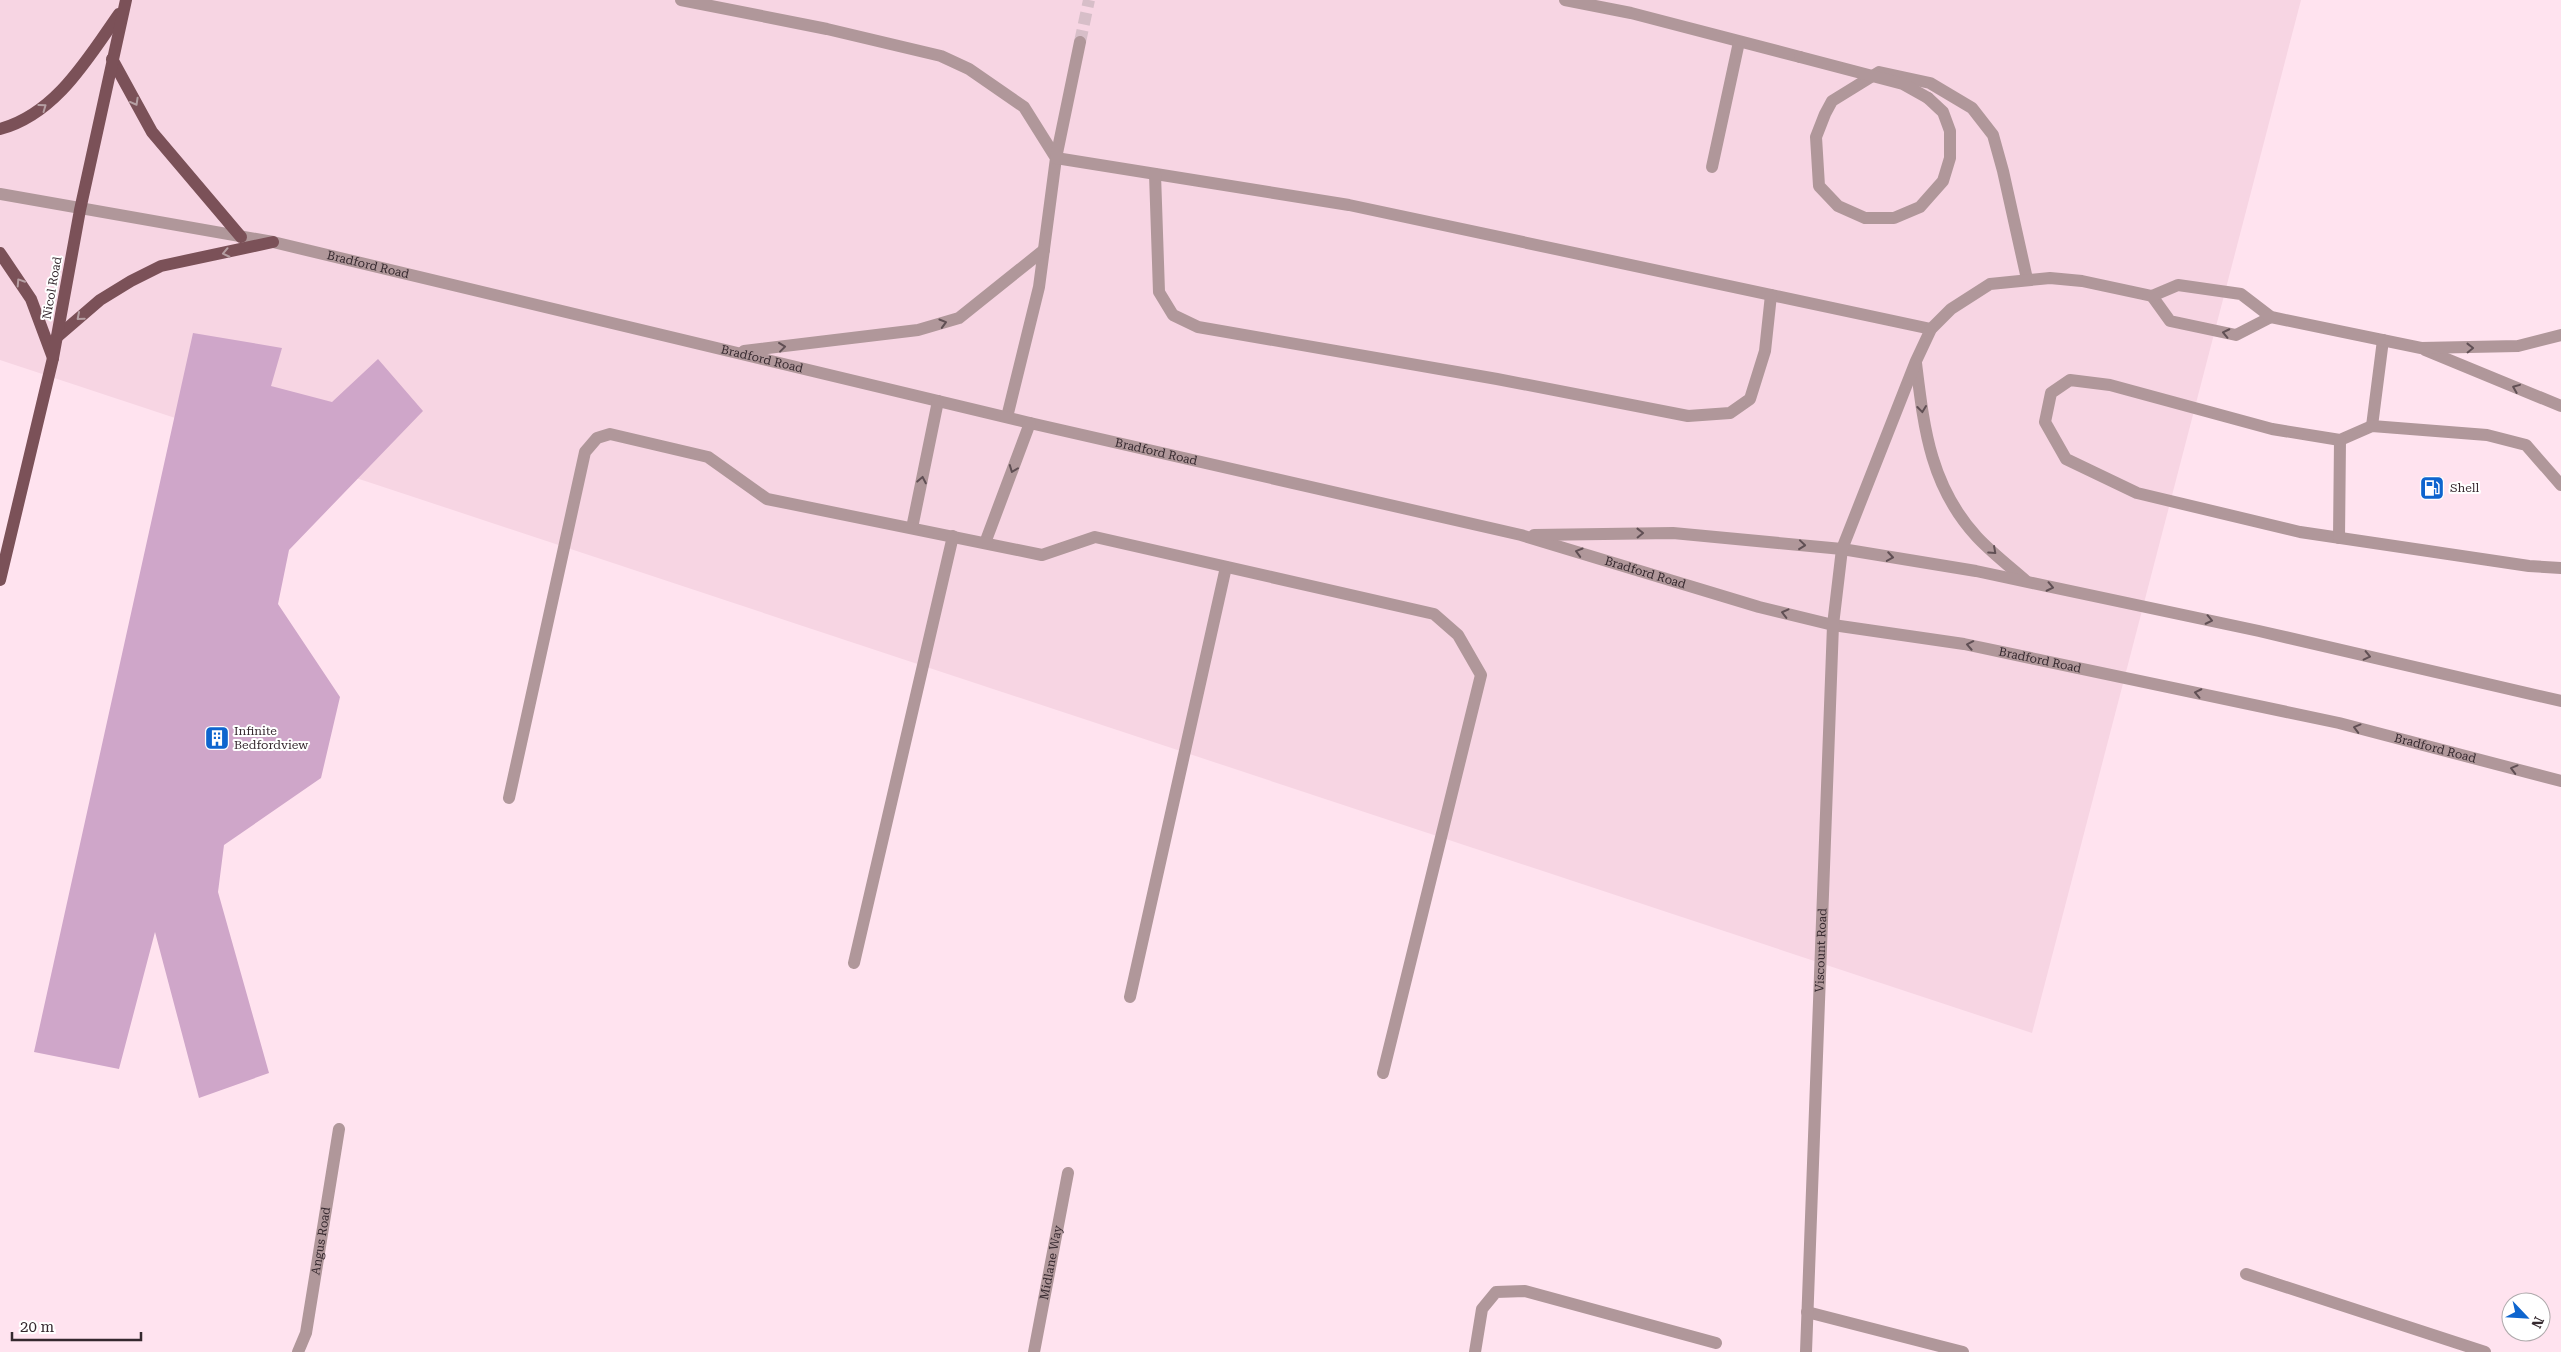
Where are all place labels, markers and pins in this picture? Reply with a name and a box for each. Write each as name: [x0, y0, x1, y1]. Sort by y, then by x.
fuel station icon: Shell: [2419, 475, 2445, 501]
place label: Shell: [2450, 481, 2479, 495]
place label: Infinite Bedfordview: [234, 724, 308, 752]
building icon: Infinite Bedfordview: [204, 725, 230, 751]

